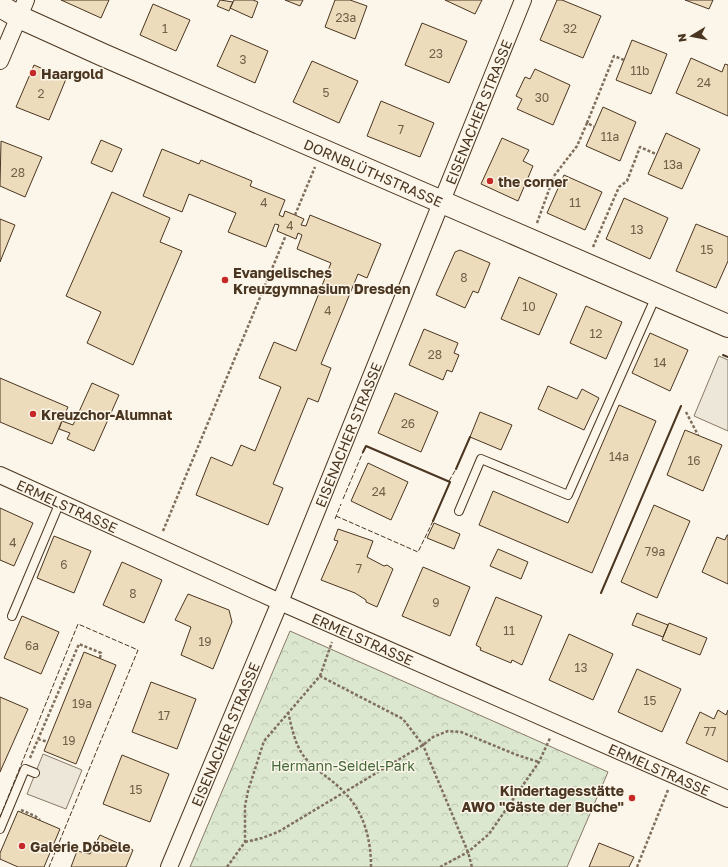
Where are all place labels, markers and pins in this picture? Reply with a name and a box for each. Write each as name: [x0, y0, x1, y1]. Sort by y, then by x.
place label: Haargold: [41, 65, 103, 82]
marker: Haargold: [28, 68, 38, 78]
place label: the corner: [498, 173, 568, 190]
marker: the corner: [485, 176, 495, 186]
place label: Evangelisches Kreuzgymnasium Dresden: [233, 264, 410, 297]
marker: Evangelisches Kreuzgymnasium Dresden: [220, 275, 230, 285]
place label: Kreuzchor-Alumnat: [41, 406, 173, 423]
marker: Kreuzchor-Alumnat: [28, 409, 38, 419]
place label: Kindertagesstätte AWO "Gäste der Buche": [462, 782, 624, 815]
marker: Kindertagesstätte AWO "Gäste der Buche": [627, 793, 637, 803]
place label: Galerie Döbele: [30, 838, 131, 855]
marker: Galerie Döbele: [17, 841, 27, 851]

